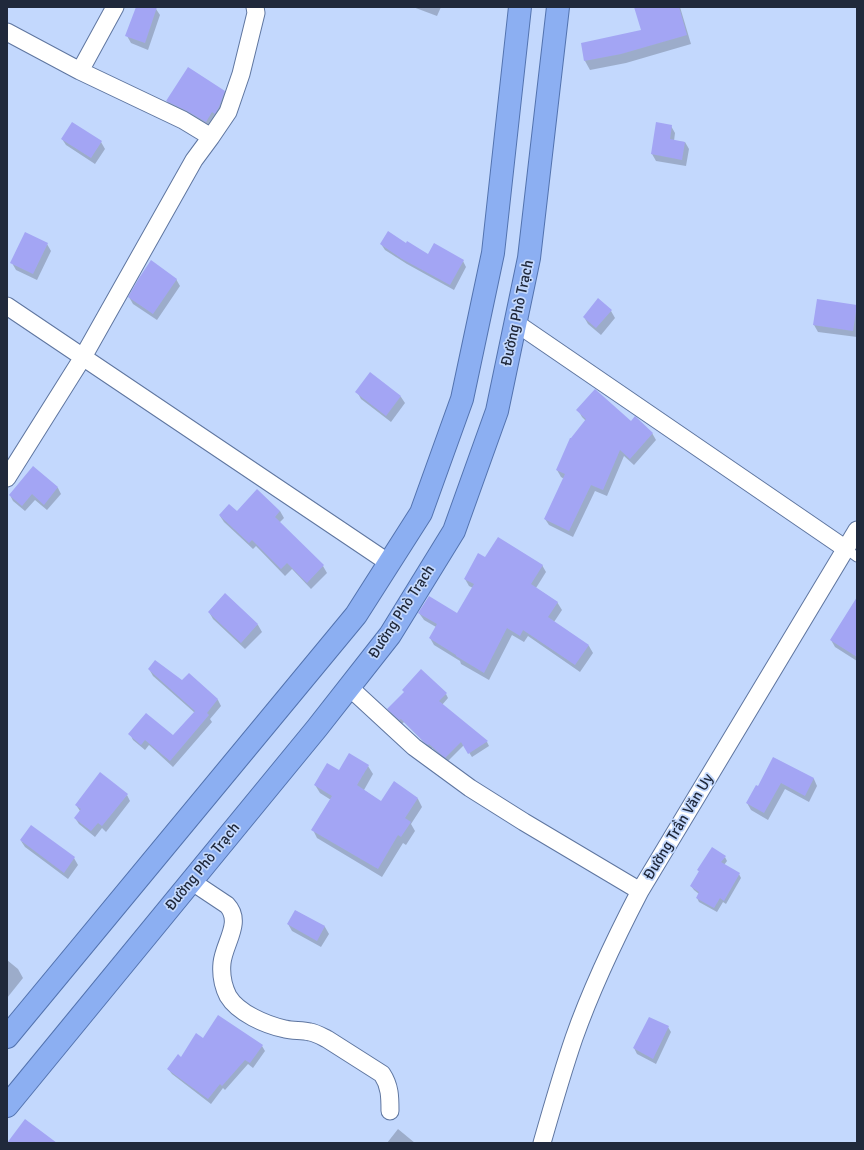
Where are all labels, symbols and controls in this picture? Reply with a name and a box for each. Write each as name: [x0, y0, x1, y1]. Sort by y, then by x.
street label: Đường Phò Trạch: [498, 258, 538, 368]
street label: Đường Phò Trạch: [365, 562, 439, 662]
street label: Đường Trần Văn Uy: [640, 771, 718, 883]
street label: Đường Phò Trạch: [162, 819, 244, 915]

